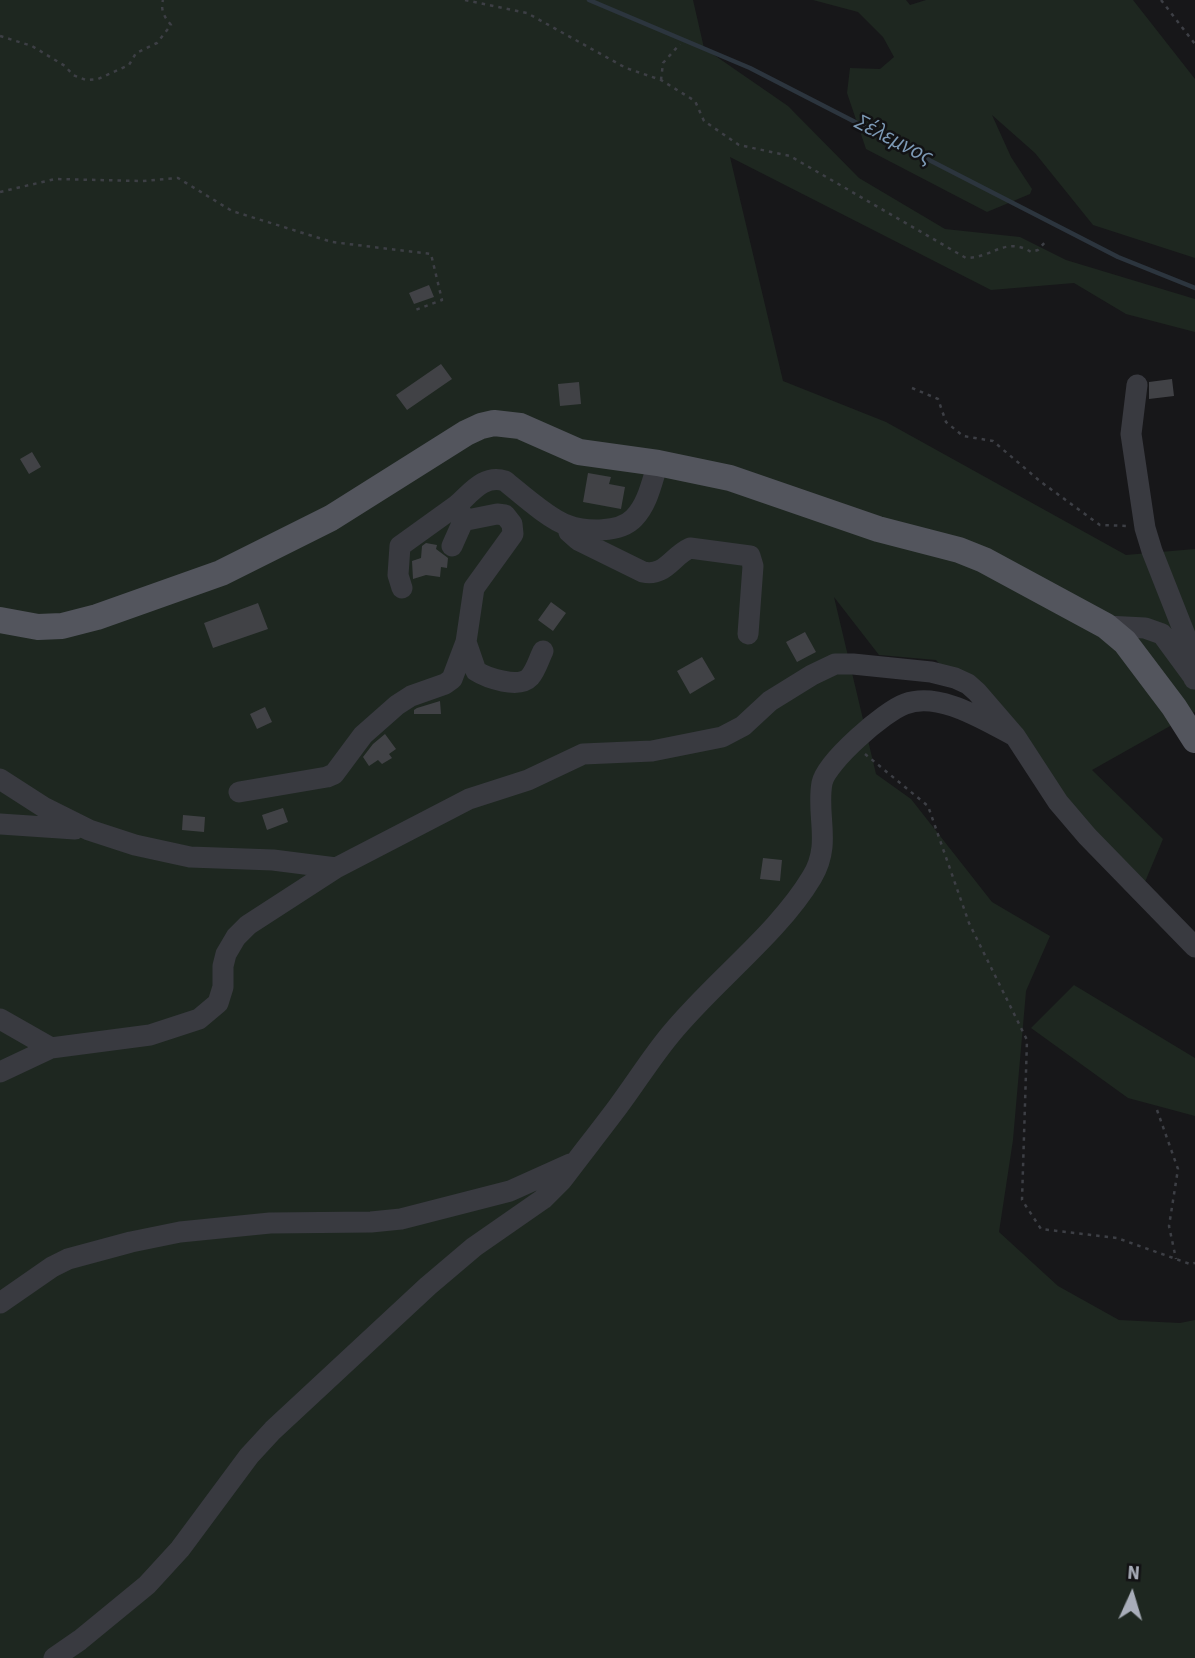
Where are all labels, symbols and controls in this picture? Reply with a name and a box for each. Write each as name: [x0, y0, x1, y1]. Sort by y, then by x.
water label: Σέλεμνος: [849, 110, 937, 172]
north arrow: [1097, 1560, 1167, 1630]
text: N: [1126, 1560, 1141, 1587]

